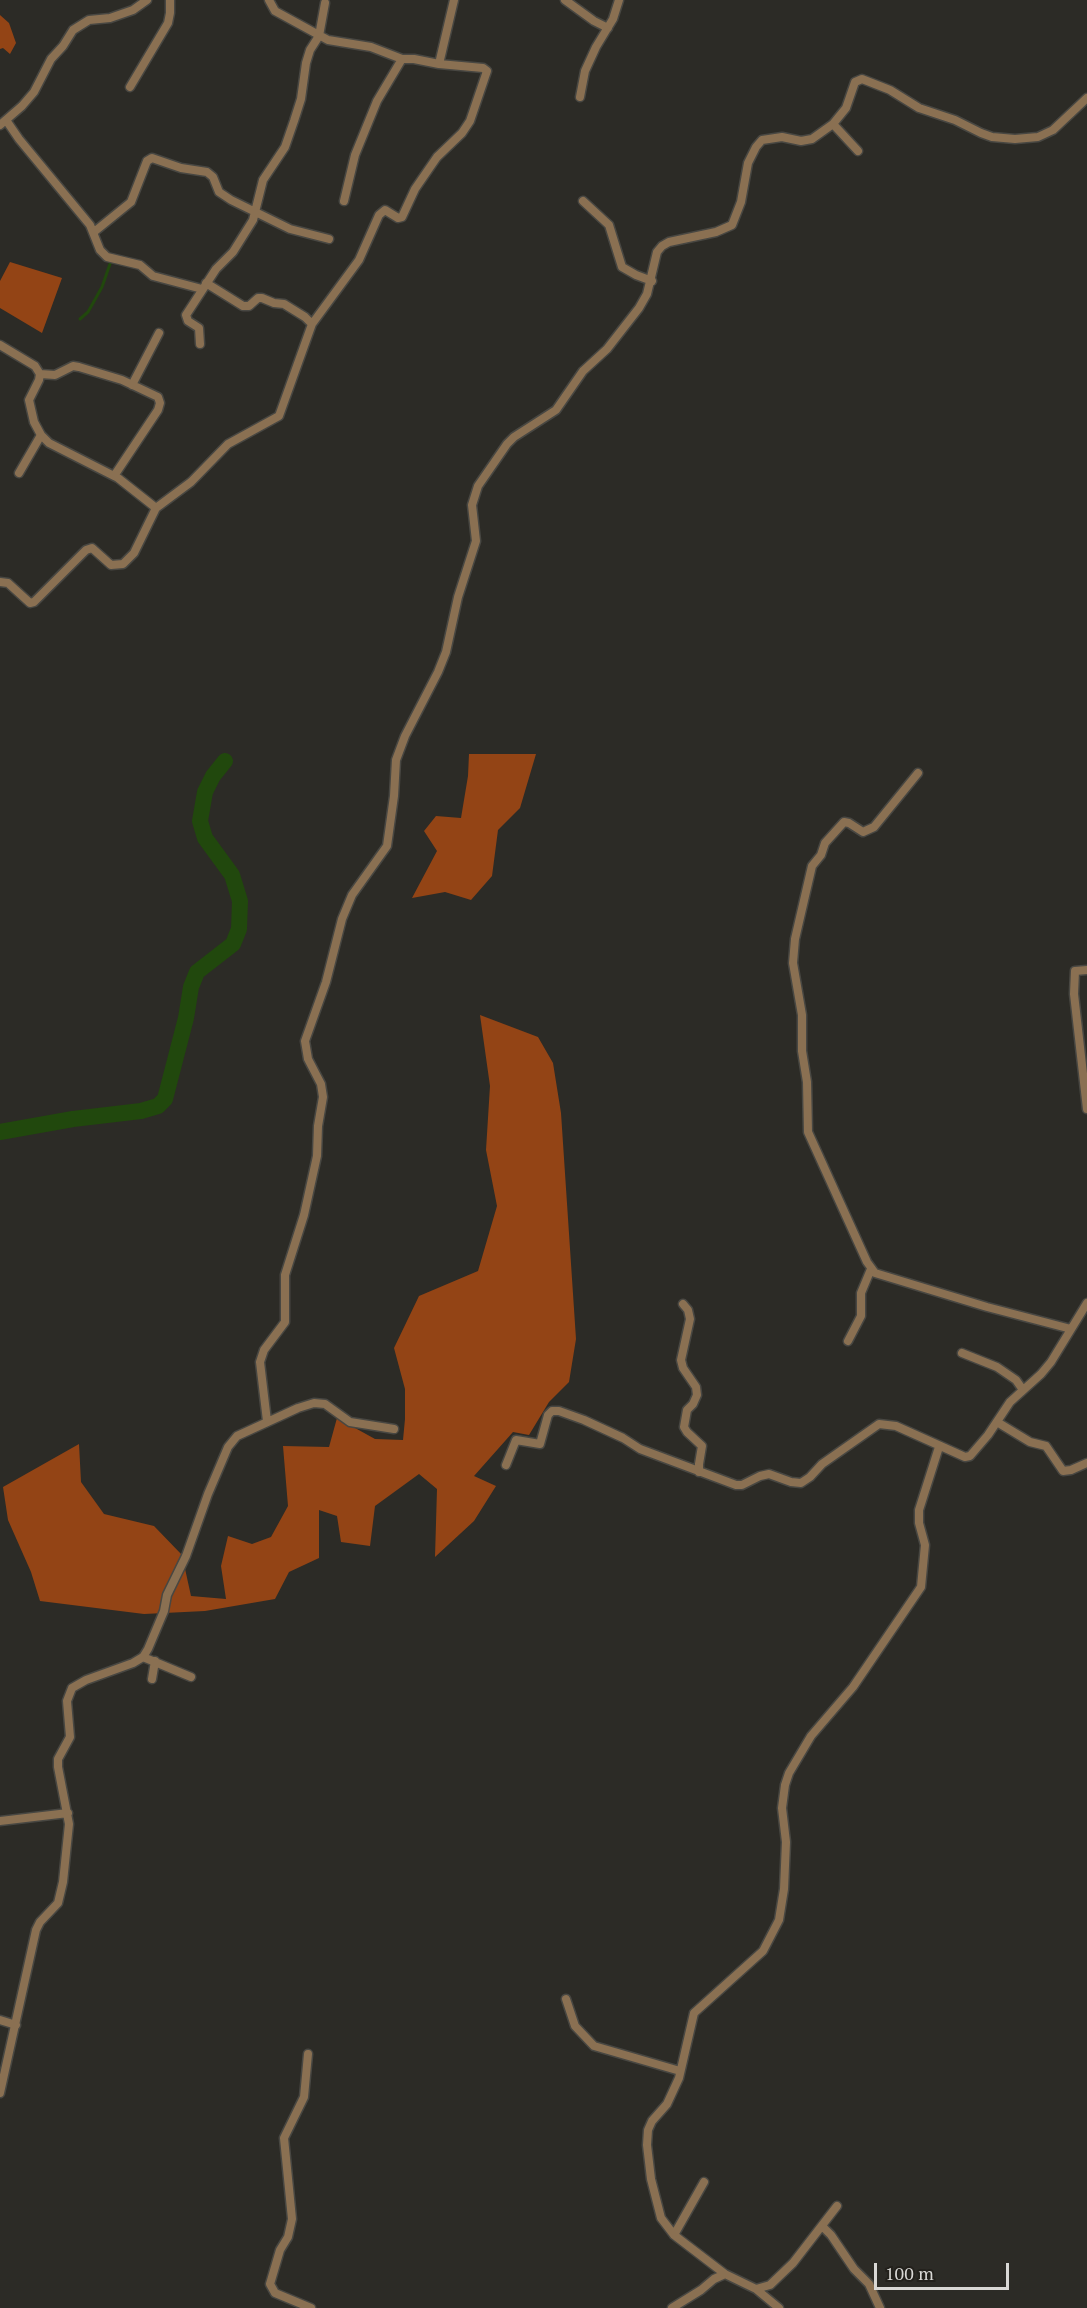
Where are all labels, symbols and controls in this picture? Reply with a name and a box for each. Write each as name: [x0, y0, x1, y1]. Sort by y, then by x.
scale bar: [877, 2251, 1012, 2289]
text: 100 m: [885, 2261, 934, 2285]

